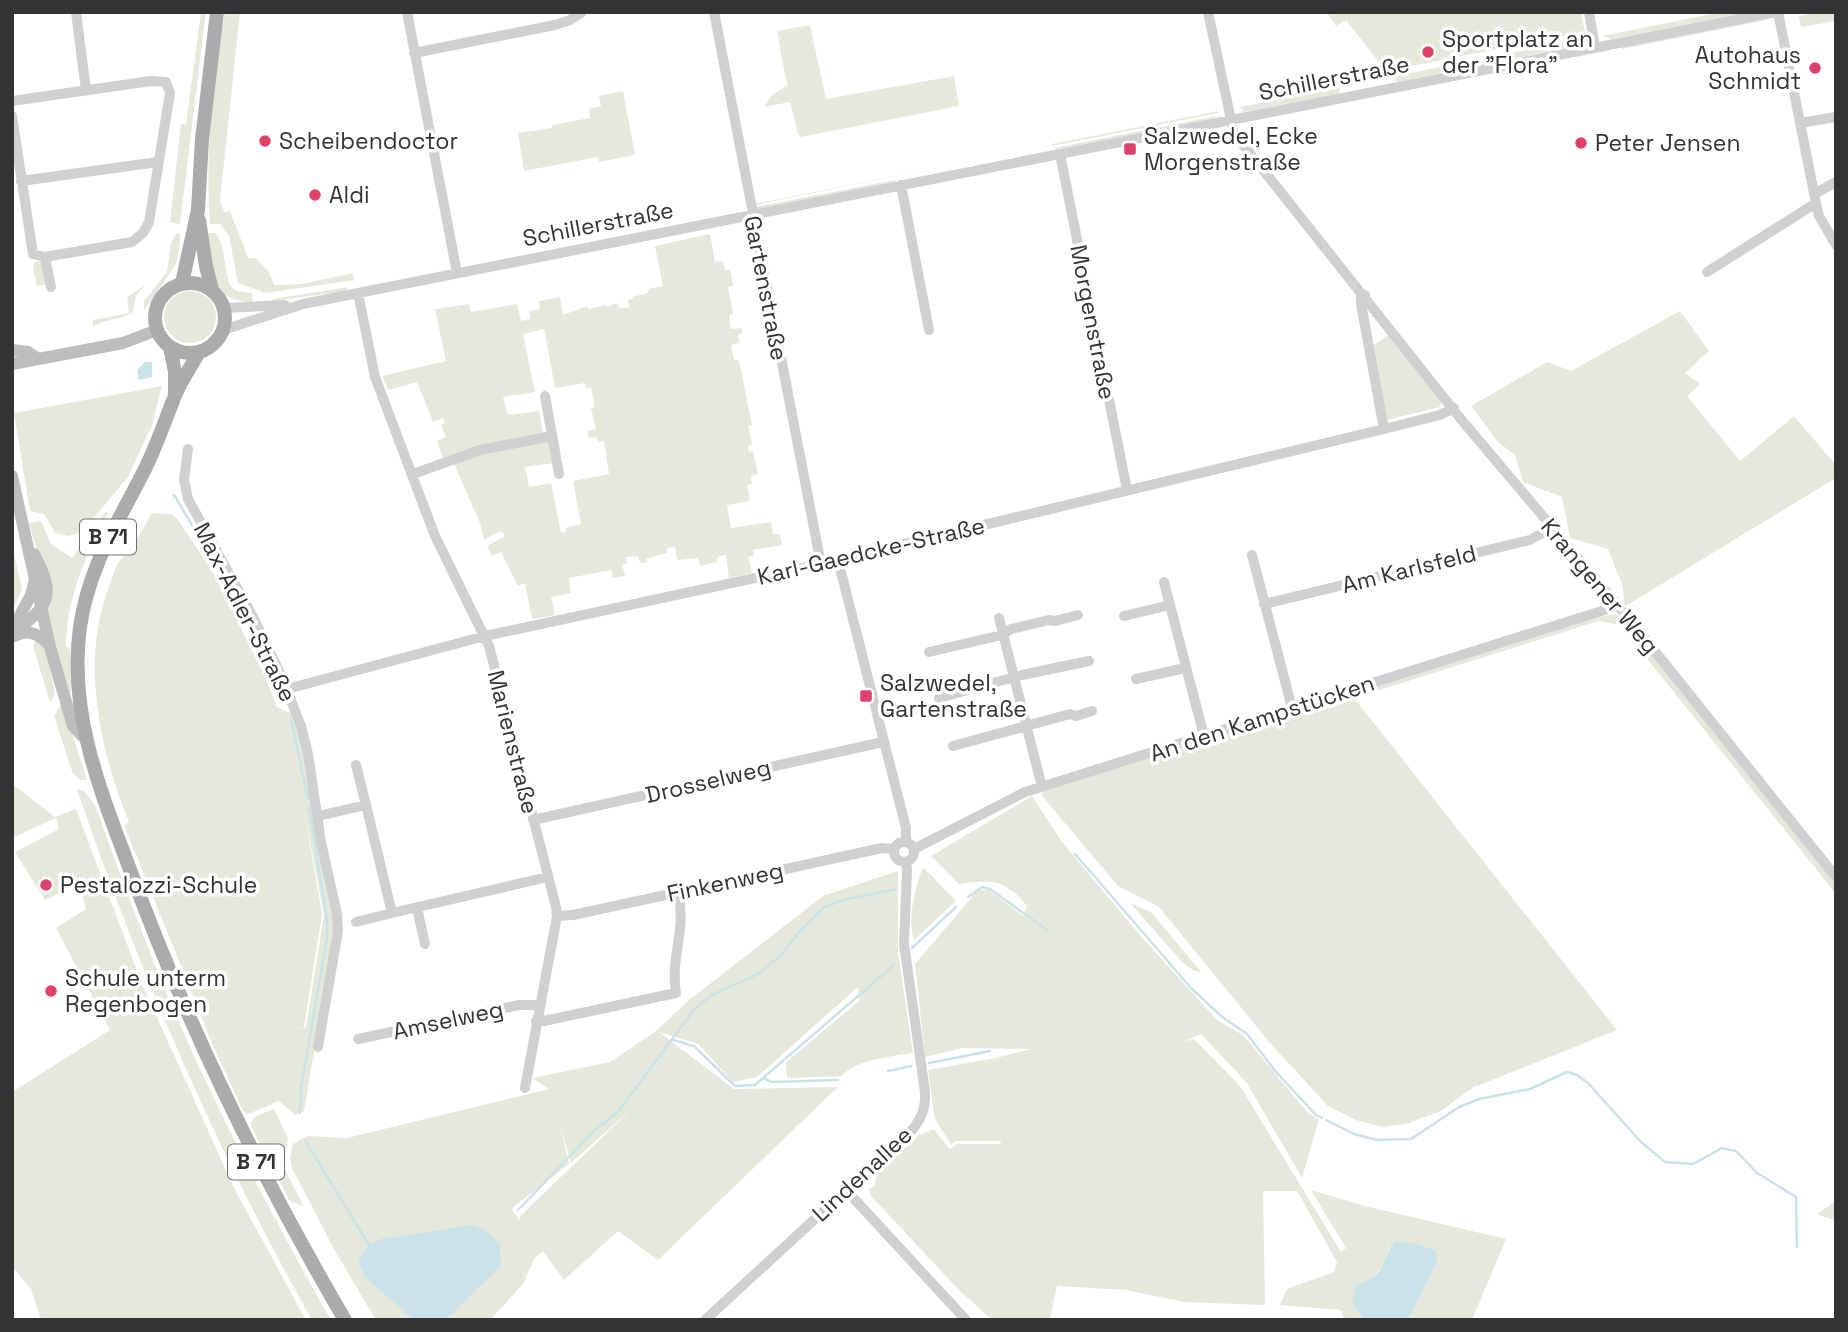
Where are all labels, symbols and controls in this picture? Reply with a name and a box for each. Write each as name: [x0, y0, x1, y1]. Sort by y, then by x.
place label: Sportplatz an der "Flora": [1442, 24, 1593, 80]
place label: Autohaus Schmidt: [1695, 40, 1801, 96]
marker: Sportplatz an der "Flora": [1420, 44, 1436, 60]
street label: Schillerstraße: [1256, 49, 1412, 107]
marker: Autohaus Schmidt: [1807, 60, 1823, 76]
place label: Salzwedel, Ecke Morgenstraße: [1144, 121, 1318, 177]
place label: Scheibendoctor: [279, 126, 458, 156]
place label: Peter Jensen: [1595, 128, 1741, 158]
marker: Scheibendoctor: [257, 133, 273, 149]
marker: Peter Jensen: [1573, 135, 1589, 151]
marker: Salzwedel, Ecke Morgenstraße: [1122, 141, 1138, 157]
place label: Aldi: [329, 180, 370, 210]
marker: Aldi: [307, 187, 323, 203]
street label: Schillerstraße: [520, 195, 676, 253]
street label: Gartenstraße: [737, 213, 795, 363]
street label: Morgenstraße: [1063, 242, 1123, 402]
street label: Karl-Gaedcke-Straße: [754, 510, 988, 592]
street label: Krangener Weg: [1534, 512, 1666, 660]
street label: Max-Adler-Straße: [187, 517, 303, 707]
road number: B 71: [80, 520, 136, 554]
street label: Am Karlsfeld: [1339, 538, 1479, 600]
street label: Marienstraße: [481, 667, 545, 817]
street label: An den Kampstücken: [1146, 667, 1378, 769]
place label: Salzwedel, Gartenstraße: [880, 668, 1027, 724]
marker: Salzwedel, Gartenstraße: [858, 688, 874, 704]
street label: Drosselweg: [642, 752, 774, 810]
street label: Finkenweg: [664, 855, 786, 909]
place label: Pestalozzi-Schule: [60, 870, 257, 900]
marker: Pestalozzi-Schule: [38, 877, 54, 893]
place label: Schule unterm Regenbogen: [65, 963, 226, 1019]
marker: Schule unterm Regenbogen: [43, 983, 59, 999]
street label: Amselweg: [390, 994, 506, 1046]
street label: Lindenallee: [805, 1120, 919, 1228]
road number: B 71: [228, 1144, 284, 1180]

